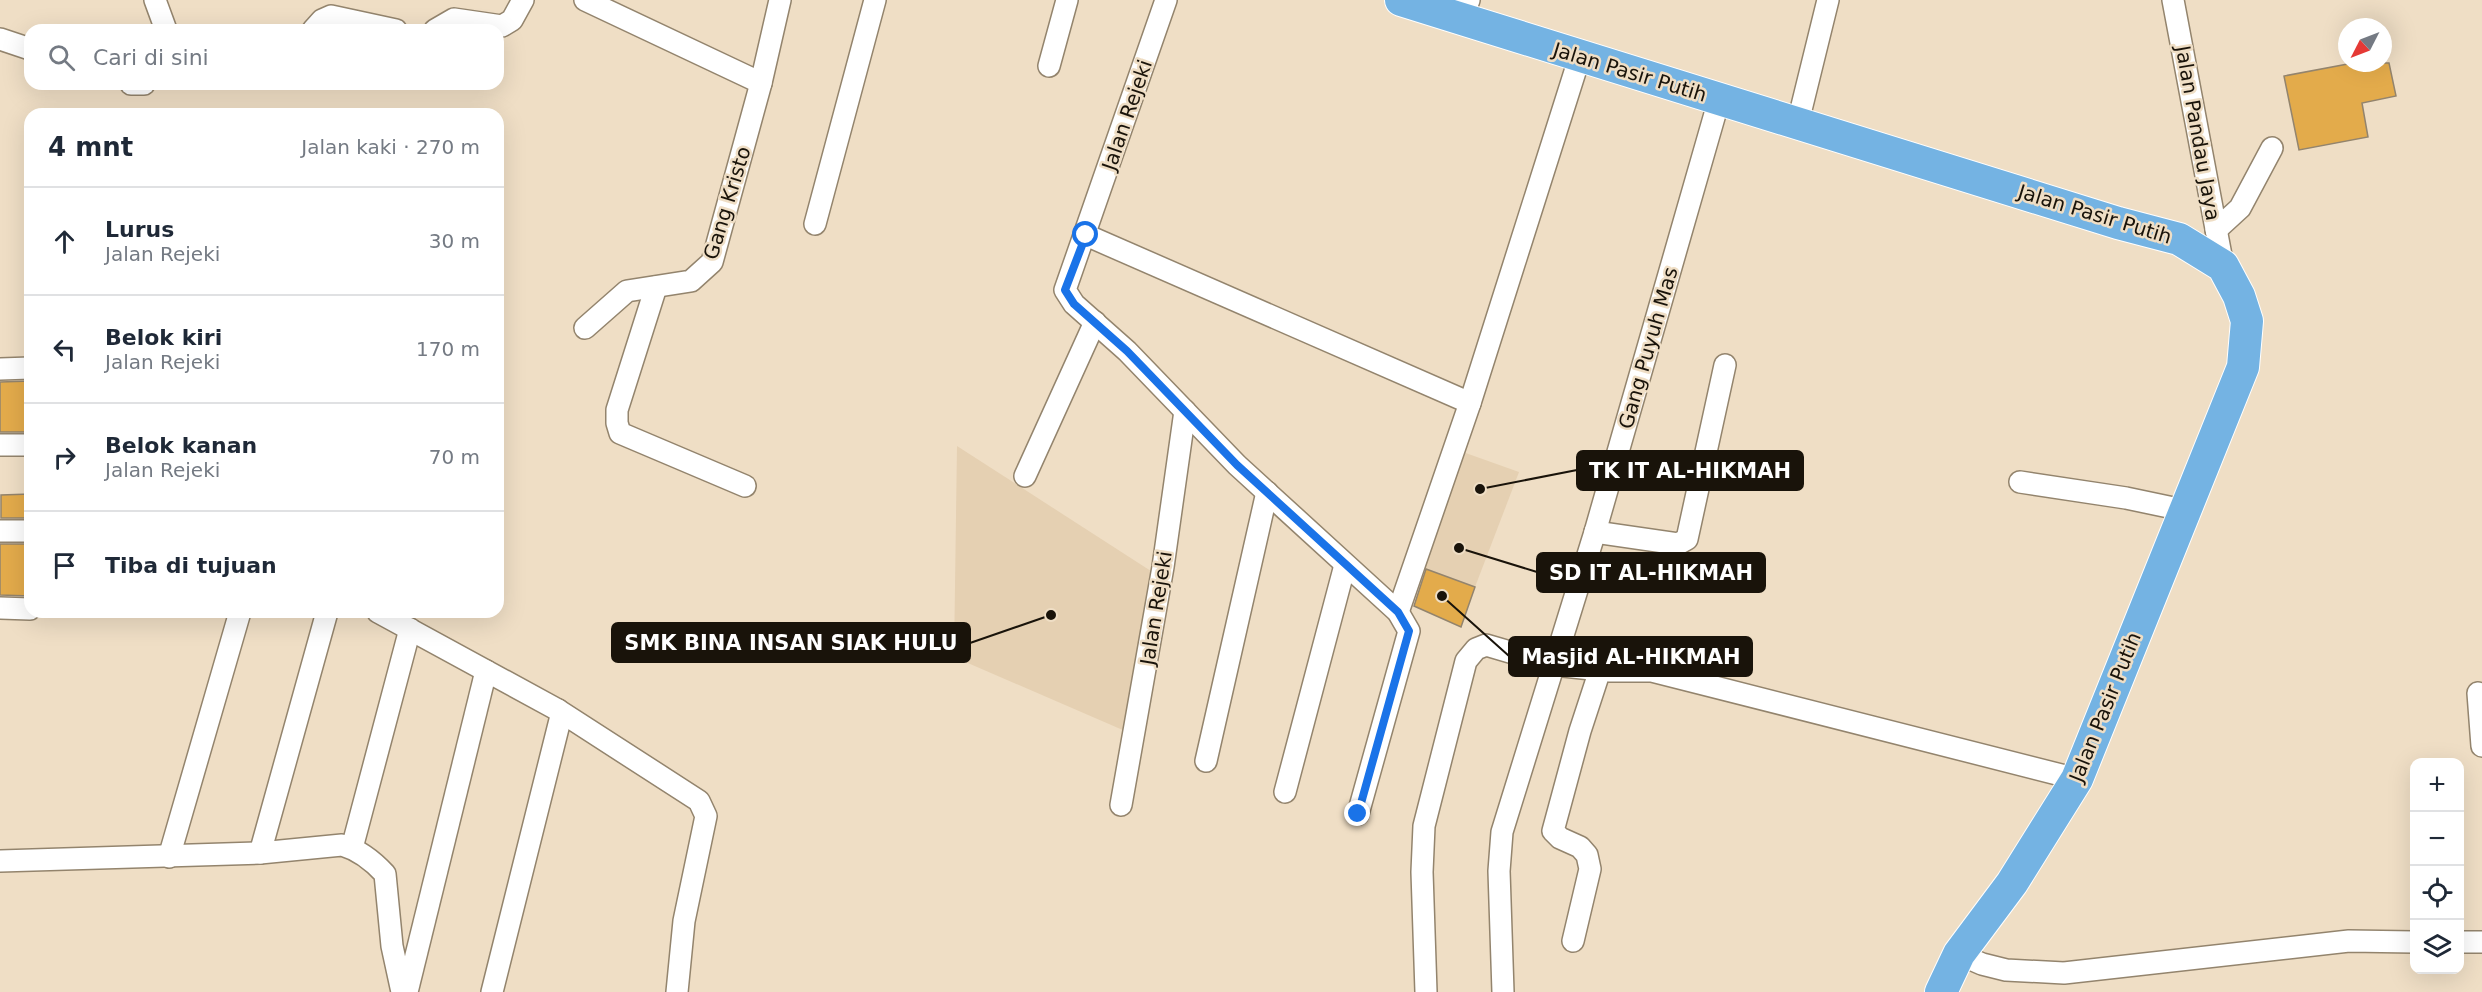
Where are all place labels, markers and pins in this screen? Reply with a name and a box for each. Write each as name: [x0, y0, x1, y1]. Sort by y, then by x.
callout: TK IT AL-HIKMAH: [1577, 451, 1803, 490]
callout: SD IT AL-HIKMAH: [1537, 553, 1765, 592]
callout: SMK BINA INSAN SIAK HULU: [612, 623, 970, 662]
callout: Masjid AL-HIKMAH: [1509, 637, 1752, 676]

